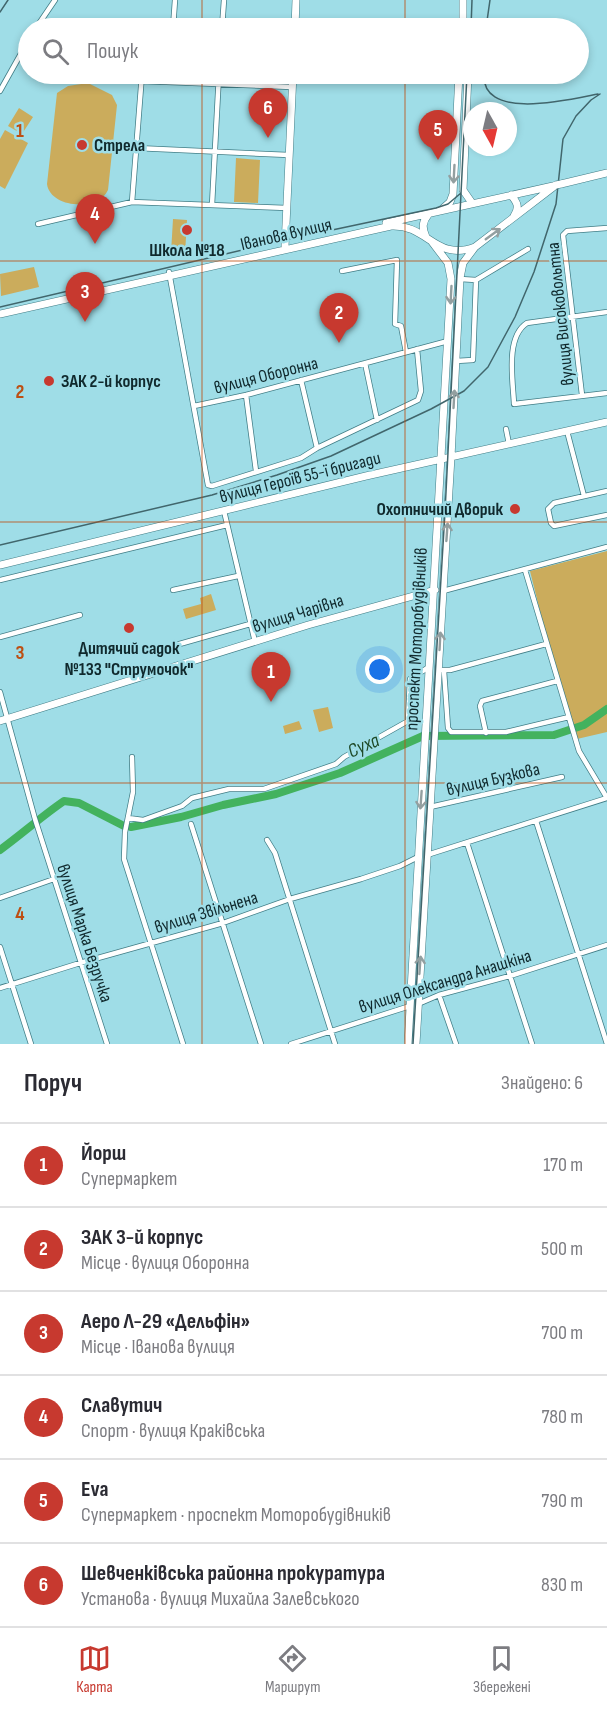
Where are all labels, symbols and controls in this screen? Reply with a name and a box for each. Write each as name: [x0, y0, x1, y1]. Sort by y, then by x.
search box: [18, 18, 589, 84]
icon: search: [39, 35, 72, 68]
text: Пошук: [87, 38, 138, 65]
pin: 6: [248, 88, 288, 138]
north arrow: [463, 102, 517, 156]
pin: 5: [418, 110, 458, 160]
text: 1: [16, 119, 24, 143]
place label: Стрела: [94, 135, 145, 156]
marker: Стрела: [75, 138, 89, 152]
one-way arrow: [448, 163, 459, 183]
pin: 4: [76, 194, 115, 244]
street label: Іванова вулиця: [238, 214, 334, 255]
marker: Школа №18: [180, 223, 194, 237]
one-way arrow: [485, 228, 501, 240]
place label: Школа №18: [149, 240, 225, 261]
street label: вулиця Високовольтна: [543, 241, 578, 387]
pin: 3: [66, 272, 104, 322]
one-way arrow: [445, 284, 456, 304]
pin: 2: [320, 294, 358, 343]
street label: вулиця Оборонна: [212, 352, 320, 399]
place label: ЗАК 2-й корпус: [61, 371, 161, 392]
marker: ЗАК 2-й корпус: [42, 374, 56, 388]
text: 2: [16, 380, 24, 404]
one-way arrow: [449, 390, 460, 409]
street label: вулиця Героїв 55-ї бригади: [217, 447, 383, 508]
place label: Охотничий Дворик: [377, 499, 503, 520]
marker: Охотничий Дворик: [508, 502, 522, 516]
one-way arrow: [441, 523, 452, 543]
street label: проспект Моторобудівників: [401, 547, 432, 731]
street label: вулиця Чарівна: [250, 590, 346, 637]
marker: Дитячий садок №133 "Струмочок": [122, 621, 136, 635]
one-way arrow: [435, 631, 446, 651]
place label: Дитячий садок №133 "Струмочок": [65, 638, 193, 680]
text: 3: [16, 641, 25, 665]
pin: 1: [252, 652, 290, 702]
your location: [365, 655, 394, 684]
water label: Суха: [344, 728, 383, 763]
street label: вулиця Бузкова: [444, 759, 542, 800]
one-way arrow: [416, 790, 427, 810]
street label: вулиця Марка Безручка: [52, 861, 117, 1005]
street label: вулиця Звільнена: [152, 887, 260, 938]
text: 4: [15, 902, 25, 926]
street label: вулиця Олександра Анашкіна: [356, 945, 534, 1018]
one-way arrow: [415, 955, 426, 975]
text: Поруч: [24, 1068, 82, 1099]
text: Знайдено: 6: [501, 1071, 583, 1095]
text: Йорш: [81, 1140, 126, 1167]
text: 1: [40, 1153, 47, 1177]
text: 170 m: [543, 1153, 583, 1177]
text: Супермаркет: [81, 1167, 177, 1191]
text: ЗАК 3-й корпус: [81, 1224, 203, 1251]
text: 2: [39, 1237, 48, 1261]
text: 500 m: [541, 1237, 583, 1261]
text: Місце · вулиця Оборонна: [81, 1251, 250, 1275]
text: Аеро Л-29 «Дельфін»: [81, 1308, 250, 1335]
text: 3: [39, 1321, 48, 1345]
text: 700 m: [541, 1321, 583, 1345]
text: Місце · Іванова вулиця: [81, 1335, 235, 1359]
text: Славутич: [81, 1392, 162, 1419]
text: 4: [39, 1405, 48, 1429]
text: 780 m: [541, 1405, 583, 1429]
text: Спорт · вулиця Краківська: [81, 1419, 265, 1443]
text: Eva: [81, 1476, 108, 1503]
text: 5: [39, 1489, 48, 1513]
text: 790 m: [541, 1489, 583, 1513]
text: Супермаркет · проспект Моторобудівників: [81, 1503, 391, 1527]
text: Шевченківська районна прокуратура: [81, 1560, 385, 1587]
text: 6: [39, 1573, 48, 1597]
text: 830 m: [541, 1573, 583, 1597]
text: Установа · вулиця Михайла Залевського: [81, 1587, 360, 1611]
tab: Карта: [76, 1642, 113, 1697]
tab: Маршрут: [265, 1642, 320, 1697]
tab: Збережені: [473, 1642, 531, 1697]

